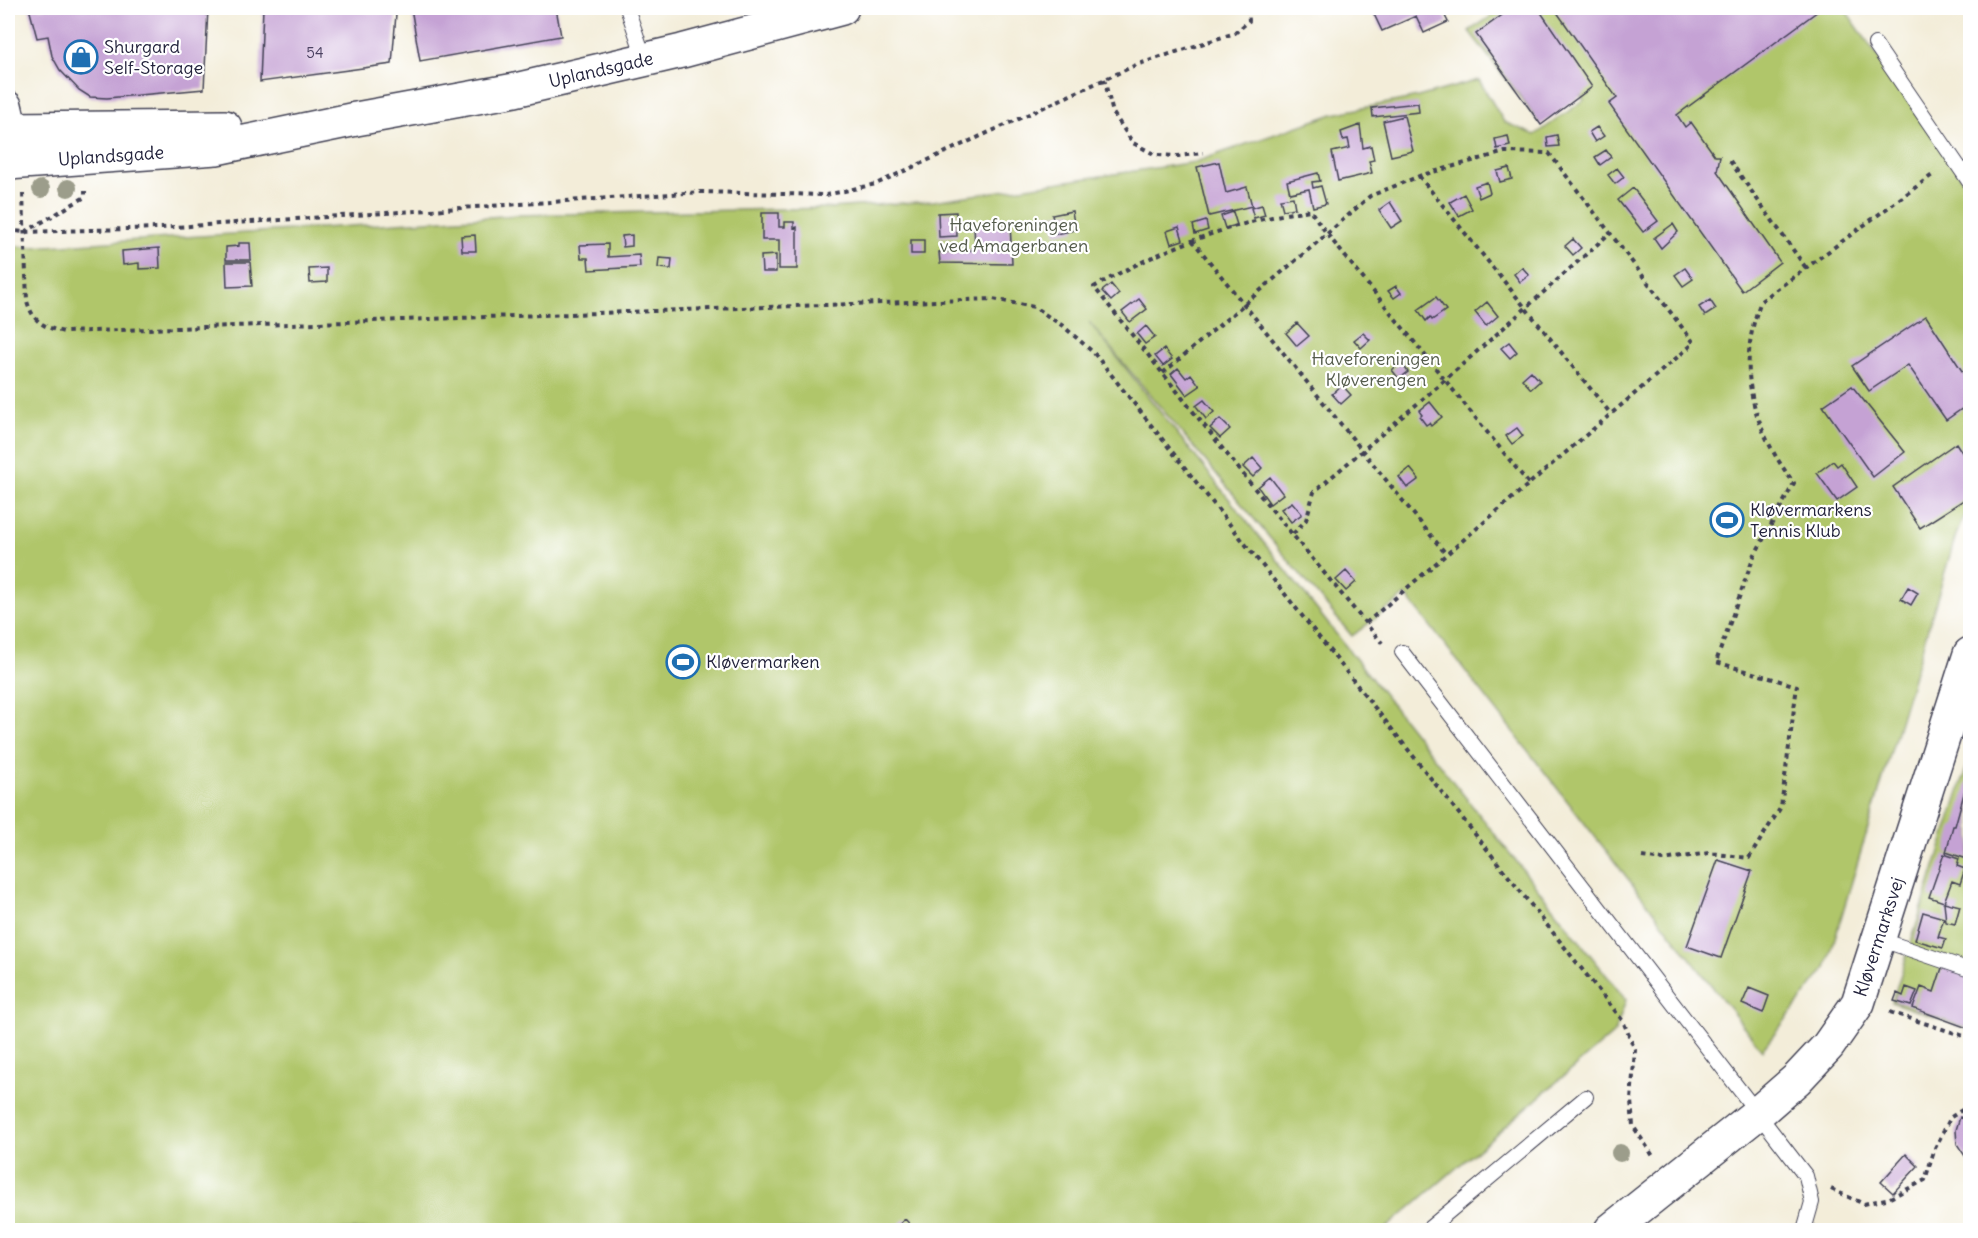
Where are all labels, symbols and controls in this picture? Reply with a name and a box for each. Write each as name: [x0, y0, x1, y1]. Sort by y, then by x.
place label: Shurgard Self-Storage: [104, 35, 203, 79]
shop icon: Shurgard Self-Storage: [63, 39, 99, 75]
house number: 54: [306, 43, 324, 62]
street label: Uplandsgade: [546, 46, 655, 93]
street label: Uplandsgade: [57, 140, 165, 171]
park label: Haveforeningen ved Amagerbanen: [940, 213, 1088, 257]
park label: Haveforeningen Kløverengen: [1312, 347, 1440, 391]
place label: Kløvermarkens Tennis Klub: [1750, 498, 1872, 542]
sports icon: Kløvermarkens Tennis Klub: [1709, 502, 1745, 538]
sports icon: Kløvermarken: [665, 644, 701, 680]
place label: Kløvermarken: [706, 650, 820, 673]
street label: Kløvermarksvej: [1848, 874, 1909, 999]

